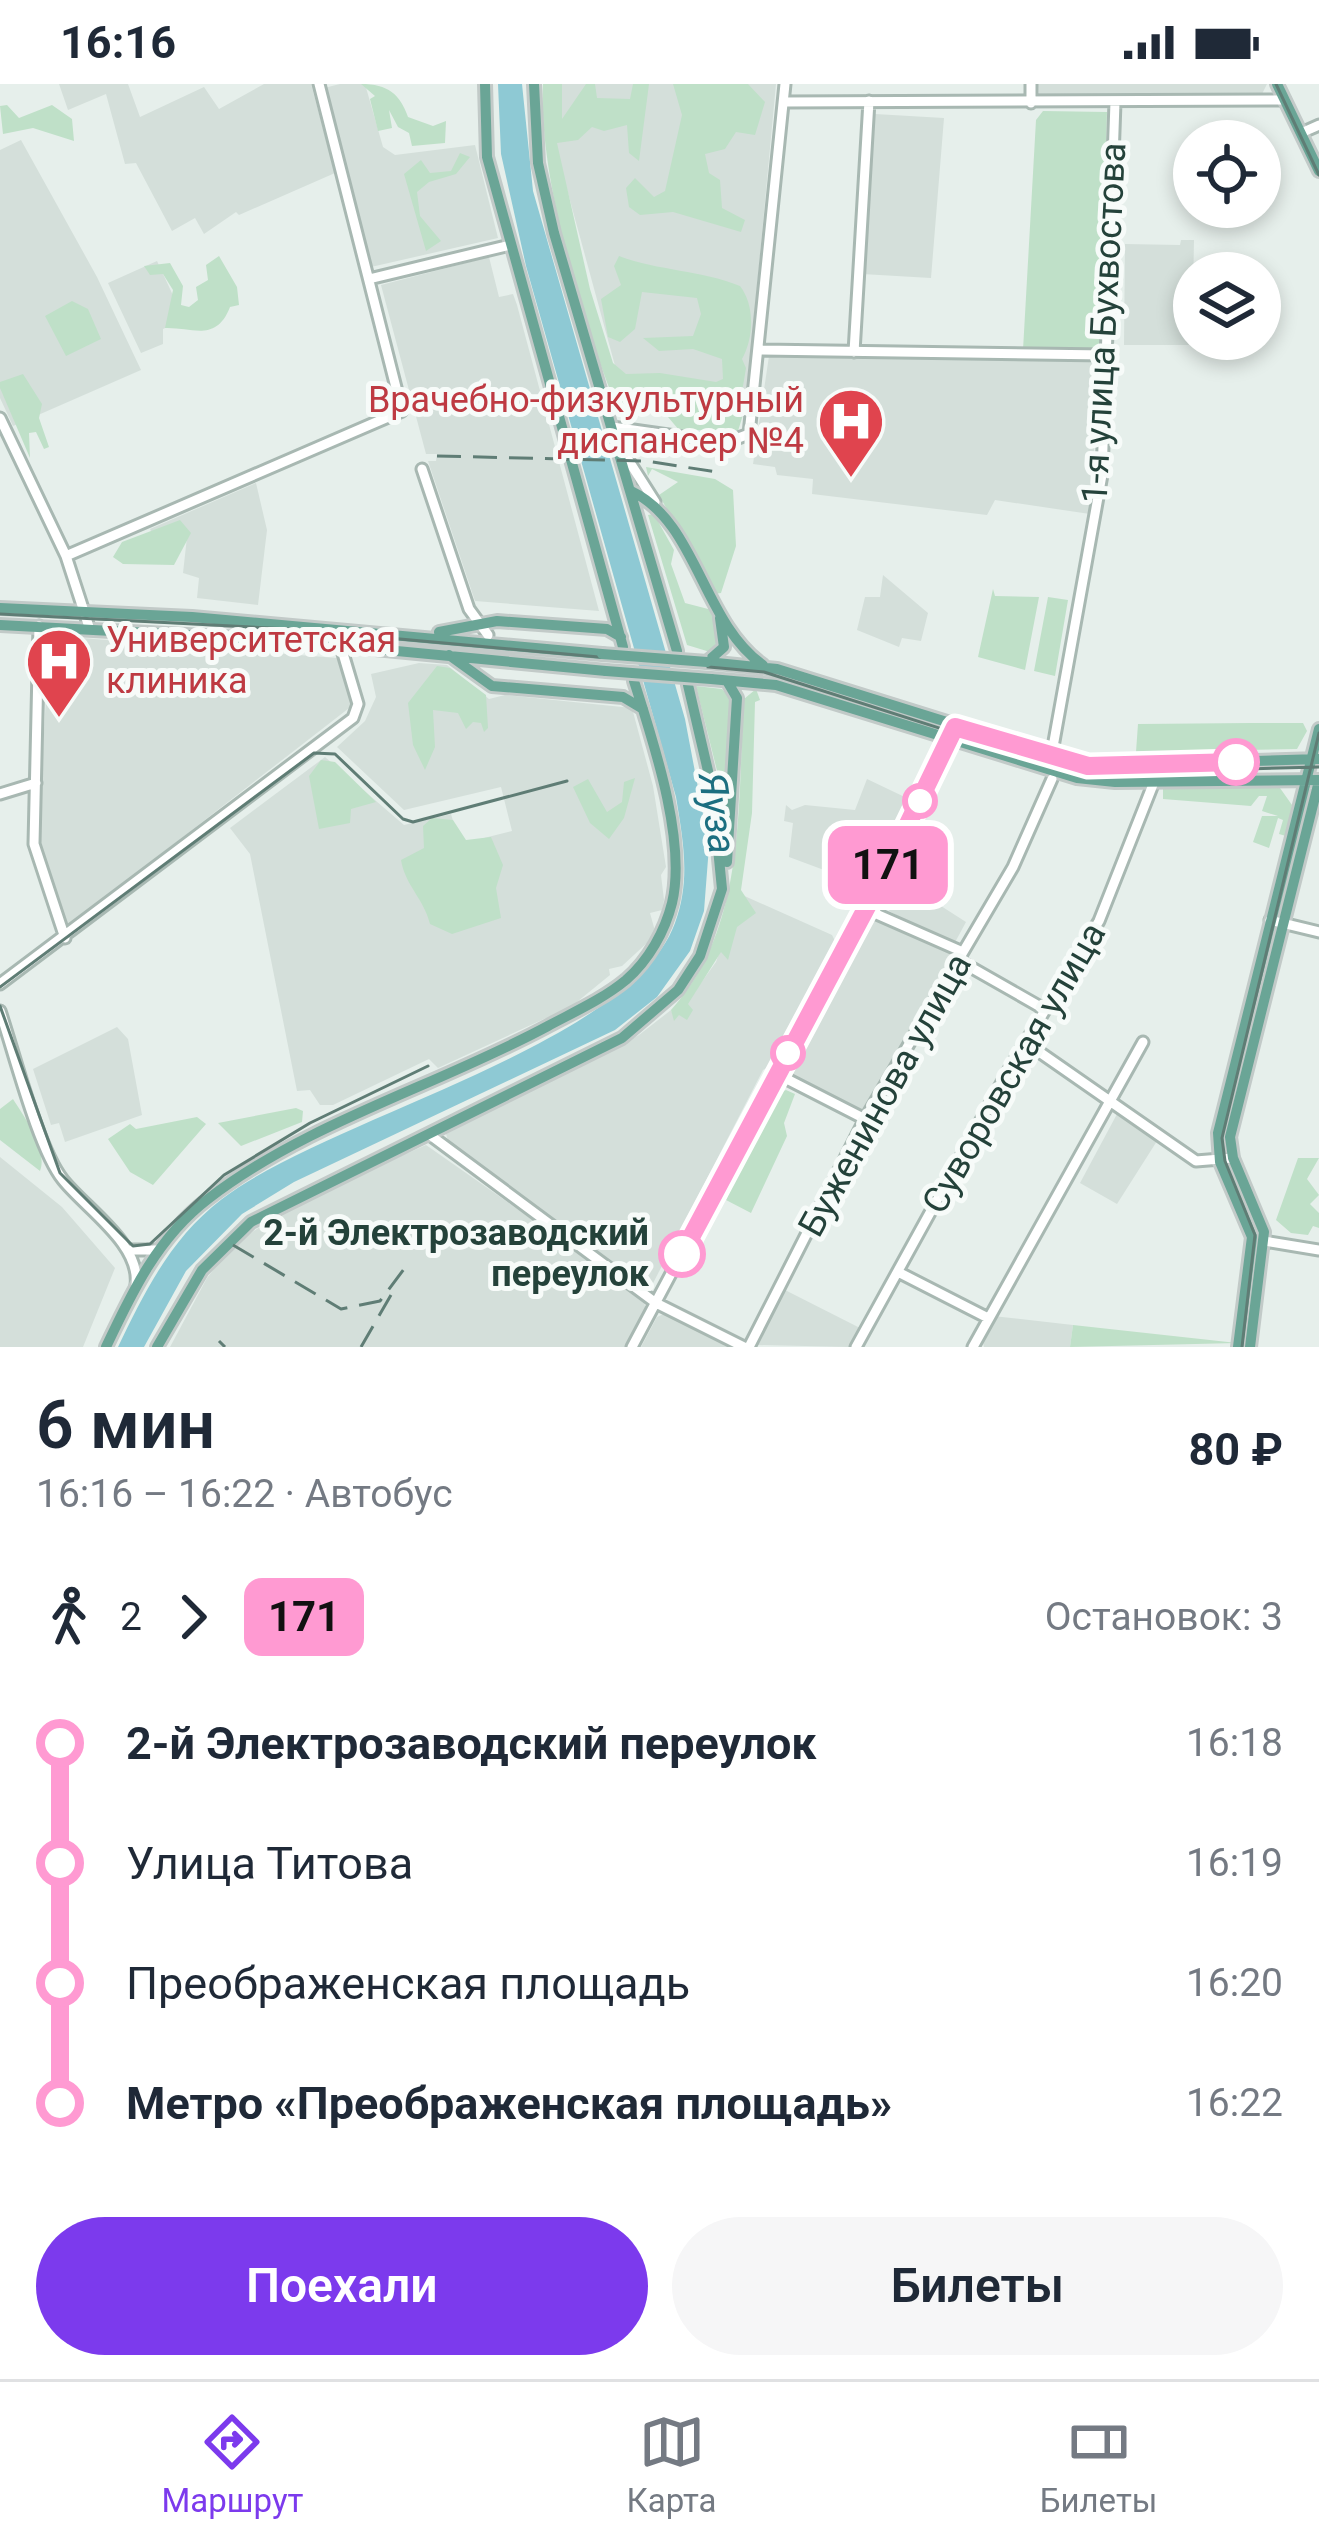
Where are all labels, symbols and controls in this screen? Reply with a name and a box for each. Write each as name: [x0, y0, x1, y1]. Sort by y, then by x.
text: 16:16: [60, 16, 176, 69]
map controls: [1173, 120, 1281, 360]
button: locate: [1173, 120, 1281, 228]
street label: 1-я улица Бухвостова: [1074, 141, 1134, 505]
button: layers: [1173, 252, 1281, 360]
place label: Врачебно-физкультурный диспансер №4: [368, 379, 804, 462]
hospital icon: Врачебно-физкультурный диспансер №4: [816, 386, 886, 480]
place label: Университетская клиника: [106, 619, 396, 702]
hospital icon: Университетская клиника: [24, 626, 94, 720]
unlabelled marker: [1214, 740, 1258, 784]
water label: Яуза: [688, 768, 745, 857]
unlabelled marker: [904, 785, 936, 817]
line badge: 171: [819, 826, 957, 904]
text: 171: [852, 840, 924, 889]
street label: Суворовская улица: [914, 915, 1114, 1221]
street label: Буженинова улица: [790, 946, 980, 1244]
unlabelled marker: [772, 1037, 804, 1069]
place label: 2-й Электрозаводский переулок: [263, 1212, 650, 1295]
marker: 2-й Электрозаводский переулок: [660, 1232, 704, 1276]
text: 6 мин: [36, 1387, 215, 1464]
text: 80 ₽: [1188, 1423, 1283, 1476]
text: 16:16 – 16:22 · Автобус: [36, 1471, 453, 1517]
icon: walk: [36, 1584, 102, 1650]
icon: forward: [160, 1584, 226, 1650]
text: 171: [268, 1592, 340, 1641]
text: 2: [120, 1594, 142, 1640]
text: Остановок: 3: [1045, 1594, 1283, 1640]
text: 2-й Электрозаводский переулок: [126, 1717, 817, 1770]
text: 16:18: [1186, 1720, 1283, 1766]
text: Улица Титова: [126, 1837, 413, 1890]
text: 16:19: [1186, 1840, 1283, 1886]
text: Преображенская площадь: [126, 1957, 690, 2010]
text: 16:20: [1186, 1960, 1283, 2006]
text: Метро «Преображенская площадь»: [126, 2077, 892, 2130]
text: 16:22: [1186, 2080, 1283, 2126]
button: Поехали: [36, 2217, 648, 2355]
button: Билеты: [672, 2217, 1283, 2355]
tab: Маршрут: [162, 2409, 303, 2520]
tab: Карта: [627, 2409, 717, 2520]
tab: Билеты: [1040, 2409, 1157, 2520]

